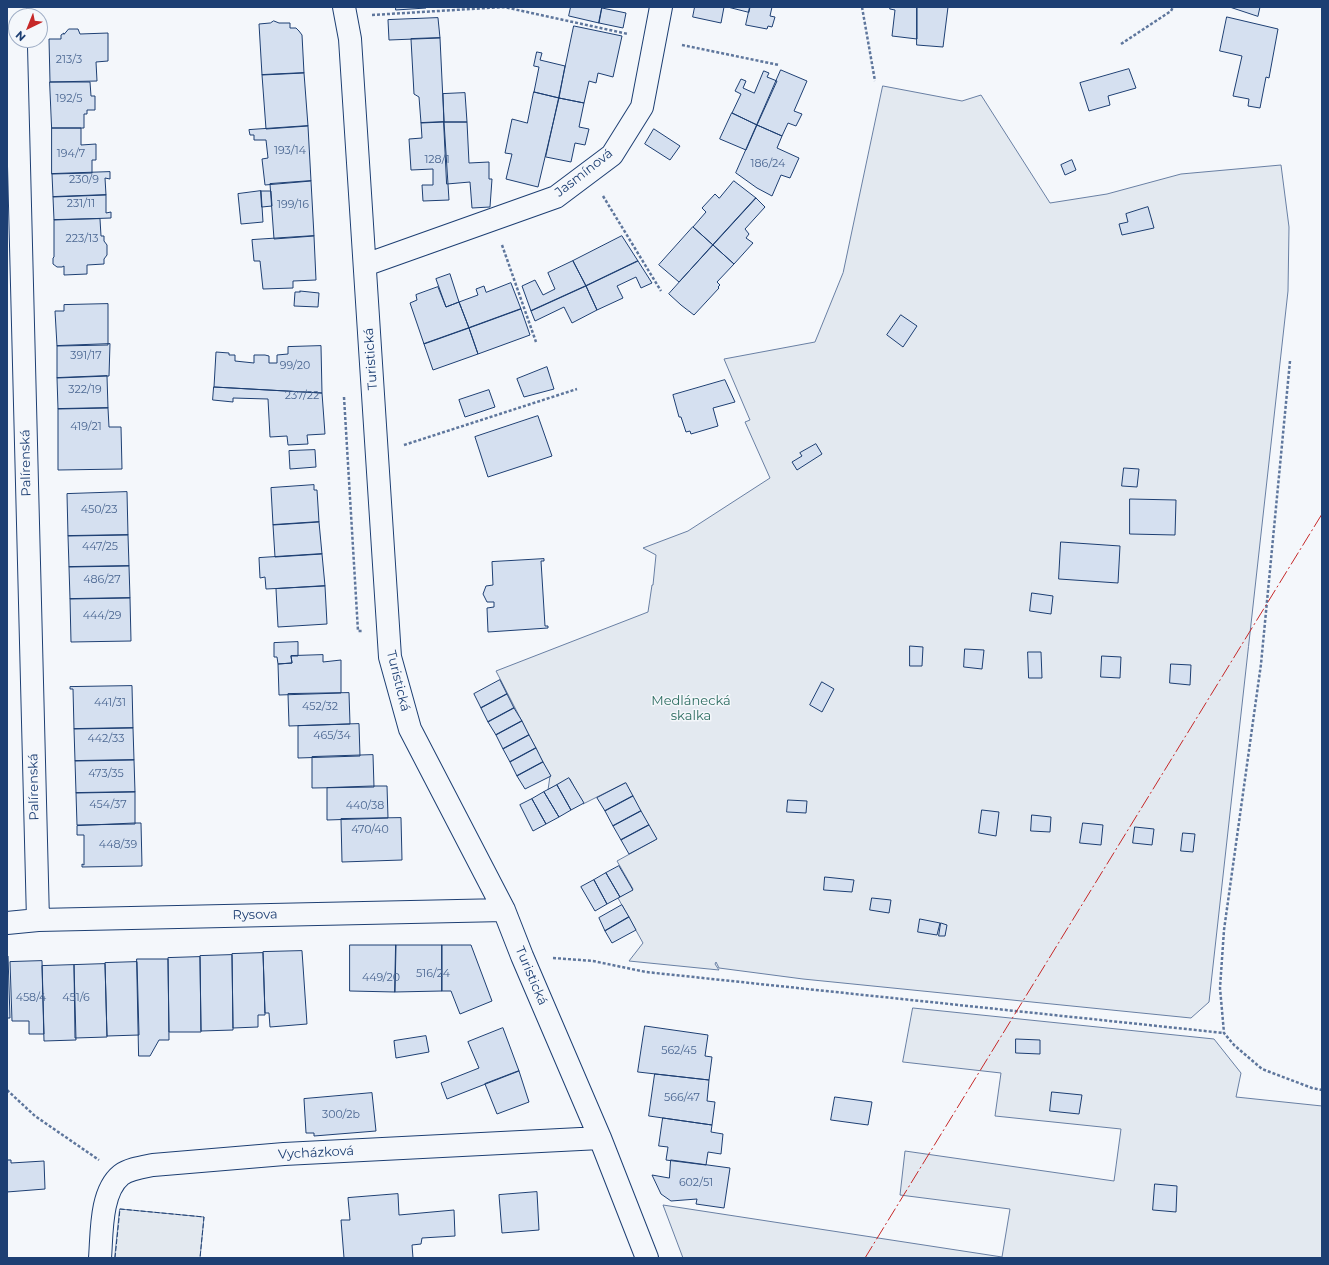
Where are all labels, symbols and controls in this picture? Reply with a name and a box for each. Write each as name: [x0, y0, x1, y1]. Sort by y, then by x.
north arrow: [8, 8, 48, 48]
text: N: [12, 28, 29, 44]
house number: 213/3: [56, 53, 82, 67]
house number: 192/5: [56, 92, 82, 106]
house number: 193/14: [274, 144, 306, 158]
street label: Jasmínová: [552, 146, 616, 200]
house number: 194/7: [57, 147, 85, 161]
house number: 128/1: [424, 153, 450, 167]
house number: 186/24: [751, 157, 785, 171]
house number: 230/9: [69, 173, 99, 187]
house number: 231/11: [67, 197, 95, 211]
house number: 199/16: [277, 198, 309, 212]
house number: 223/13: [66, 232, 98, 246]
street label: Turistická: [361, 327, 381, 391]
house number: 391/17: [70, 349, 102, 363]
house number: 99/20: [280, 359, 310, 373]
house number: 322/19: [68, 383, 102, 397]
house number: 237/22: [285, 389, 319, 403]
house number: 419/21: [70, 420, 102, 434]
street label: Palírenská: [18, 429, 34, 497]
house number: 450/23: [81, 503, 117, 517]
house number: 447/25: [82, 540, 118, 554]
house number: 486/27: [83, 573, 121, 587]
house number: 444/29: [83, 609, 121, 623]
street label: Turistická: [383, 649, 413, 713]
park label: Medlánecká skalka: [651, 693, 731, 724]
house number: 441/31: [94, 696, 126, 710]
house number: 452/32: [302, 700, 338, 714]
house number: 465/34: [313, 729, 351, 743]
house number: 442/33: [88, 732, 124, 746]
street label: Palírenská: [26, 753, 42, 821]
house number: 473/35: [88, 767, 124, 781]
house number: 454/37: [89, 798, 127, 812]
house number: 440/38: [346, 799, 384, 813]
house number: 470/40: [351, 823, 389, 837]
house number: 448/39: [99, 838, 137, 852]
street label: Rysova: [232, 907, 278, 923]
street label: Turistická: [512, 944, 550, 1008]
house number: 516/24: [416, 967, 450, 981]
house number: 449/20: [362, 971, 400, 985]
house number: 458/4: [16, 991, 46, 1005]
house number: 451/6: [62, 991, 90, 1005]
house number: 562/45: [661, 1044, 697, 1058]
house number: 566/47: [664, 1091, 700, 1105]
house number: 300/2b: [322, 1108, 360, 1122]
street label: Vycházková: [278, 1143, 354, 1163]
house number: 602/51: [679, 1176, 713, 1190]

